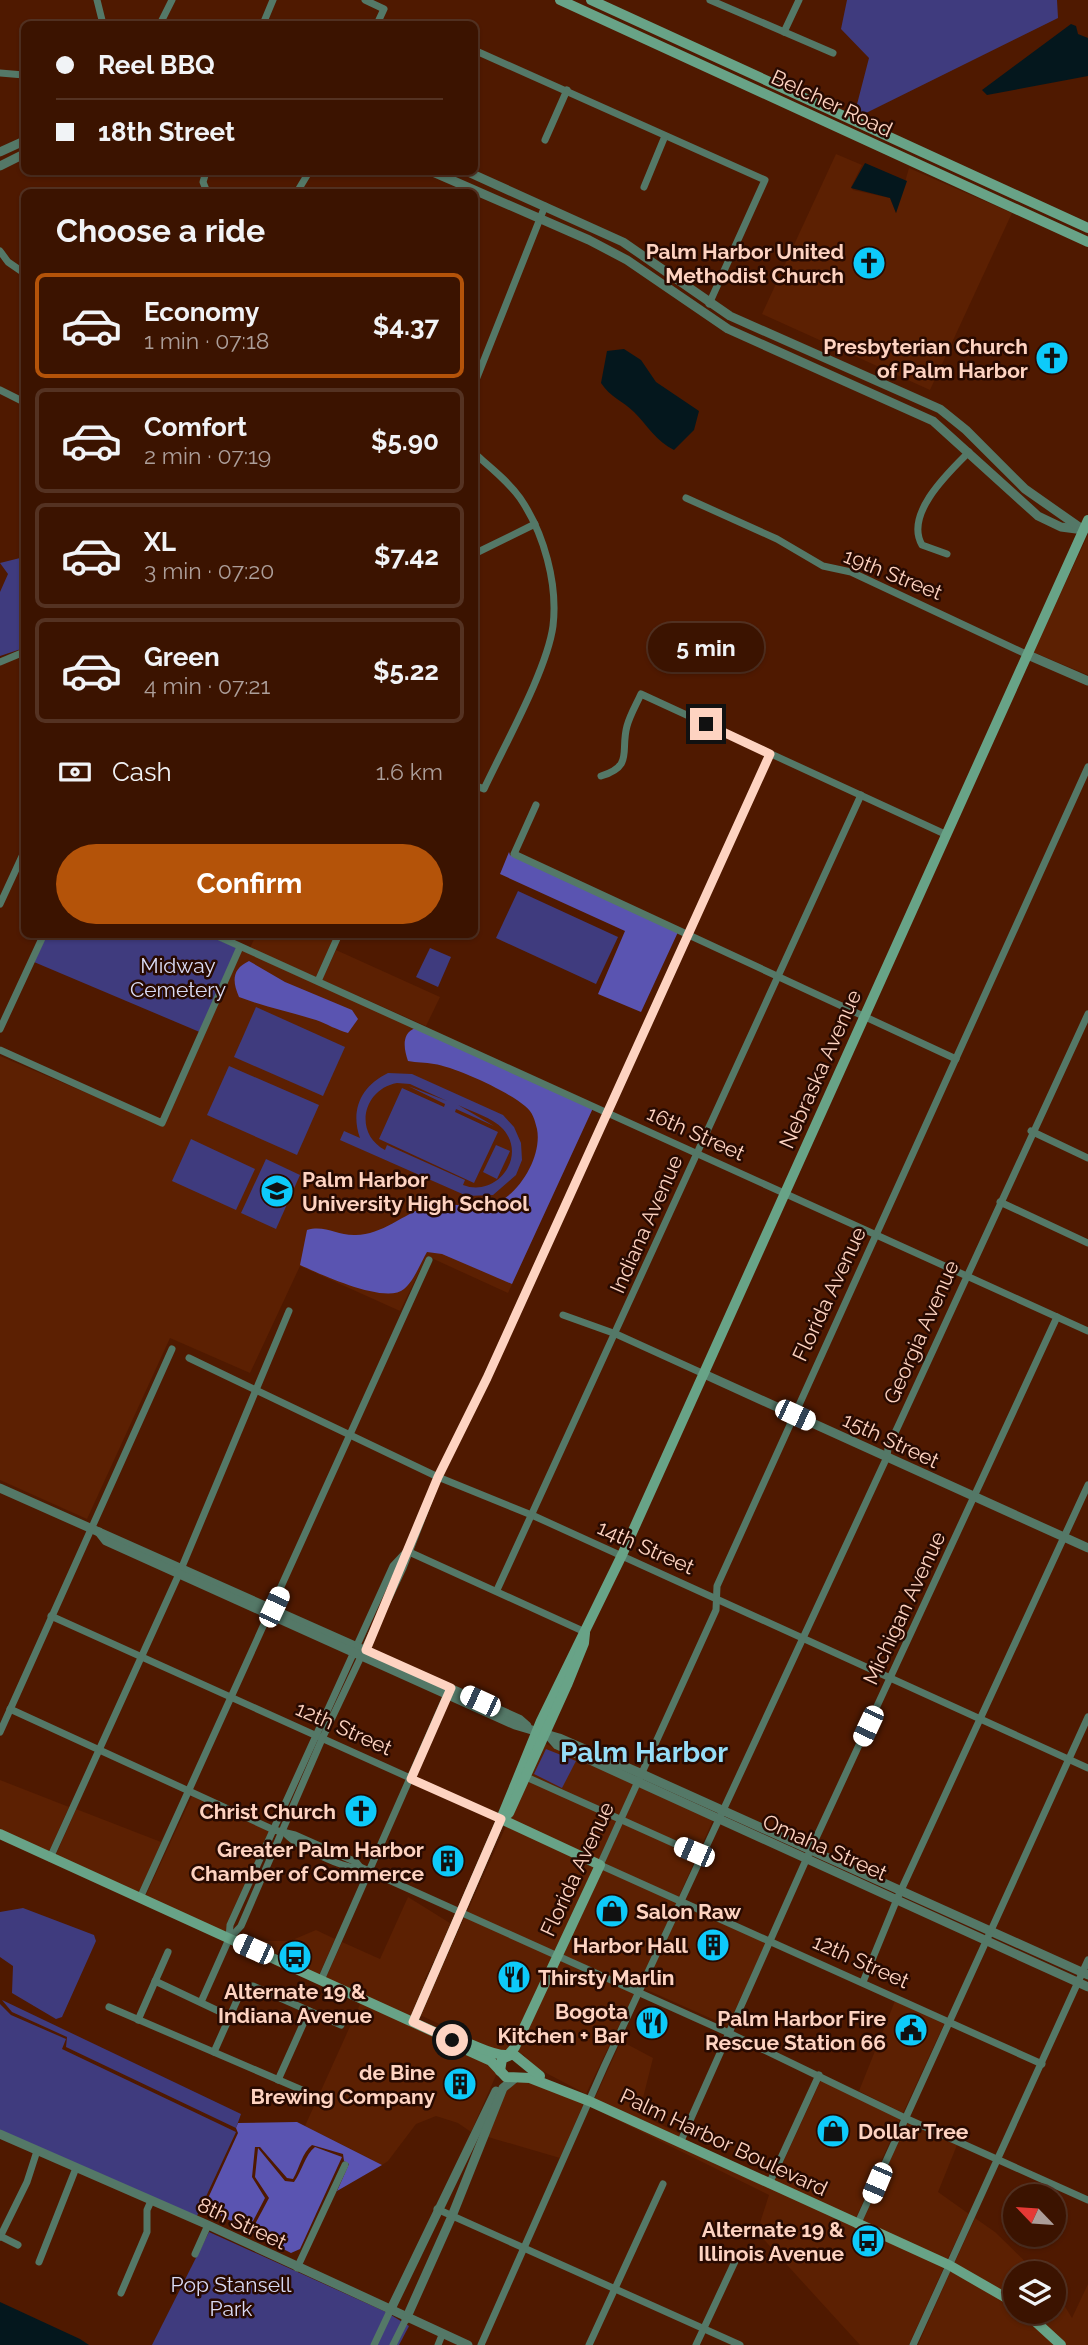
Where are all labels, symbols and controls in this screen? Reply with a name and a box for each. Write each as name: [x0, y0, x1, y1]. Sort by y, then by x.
text: Reel BBQ: [98, 50, 215, 80]
street label: Belcher Road: [767, 64, 897, 142]
text: 18th Street: [98, 117, 235, 147]
text: Choose a ride: [56, 212, 265, 249]
place label: Palm Harbor United Methodist Church: [646, 239, 844, 288]
church icon: Palm Harbor United Methodist Church: [850, 244, 888, 282]
icon: car: [60, 294, 123, 357]
text: Economy: [144, 297, 259, 327]
text: $4.37: [373, 311, 439, 341]
text: 1 min · 07:18: [144, 327, 269, 354]
place label: Presbyterian Church of Palm Harbor: [823, 334, 1028, 383]
church icon: Presbyterian Church of Palm Harbor: [1033, 339, 1071, 377]
icon: car: [60, 409, 123, 472]
text: Comfort: [144, 412, 247, 442]
text: $5.90: [371, 426, 439, 456]
text: 2 min · 07:19: [144, 442, 271, 469]
icon: car: [60, 524, 123, 587]
text: XL: [144, 527, 176, 557]
text: $7.42: [374, 541, 439, 571]
street label: 19th Street: [840, 543, 946, 605]
text: 3 min · 07:20: [144, 557, 274, 584]
callout: 5 min: [648, 622, 764, 672]
text: 5 min: [676, 634, 736, 661]
icon: car: [60, 639, 123, 702]
text: Green: [144, 642, 220, 672]
text: $5.22: [373, 656, 439, 686]
text: 4 min · 07:21: [144, 672, 270, 699]
route end: [690, 708, 722, 740]
icon: cash: [56, 753, 94, 791]
text: Cash: [112, 757, 172, 787]
text: 1.6 km: [376, 758, 443, 785]
button: Confirm: [56, 844, 443, 924]
park label: Midway Cemetery: [130, 953, 226, 1002]
street label: Nebraska Avenue: [774, 986, 866, 1152]
street label: 16th Street: [643, 1100, 749, 1166]
street label: Indiana Avenue: [604, 1151, 688, 1297]
place label: Palm Harbor University High School: [302, 1167, 529, 1216]
school or university icon: Palm Harbor University High School: [258, 1172, 296, 1210]
street label: Florida Avenue: [787, 1223, 871, 1365]
street label: Georgia Avenue: [878, 1256, 964, 1408]
car: [772, 1397, 819, 1433]
street label: 15th Street: [839, 1407, 943, 1473]
street label: 14th Street: [594, 1515, 698, 1579]
street label: Michigan Avenue: [858, 1527, 950, 1689]
car: [256, 1584, 293, 1630]
car: [457, 1683, 504, 1719]
street label: 12th Street: [292, 1696, 396, 1760]
car: [850, 1703, 887, 1749]
district label: Palm Harbor: [560, 1736, 728, 1769]
church icon: Christ Church: [342, 1792, 380, 1830]
street label: Florida Avenue: [535, 1798, 619, 1940]
place label: Christ Church: [199, 1799, 336, 1824]
street label: Omaha Street: [759, 1808, 891, 1886]
car: [671, 1834, 718, 1870]
place label: Greater Palm Harbor Chamber of Commerce: [191, 1837, 424, 1886]
building icon: Greater Palm Harbor Chamber of Commerce: [429, 1842, 467, 1880]
shop icon: Salon Raw: [593, 1892, 631, 1930]
place label: Salon Raw: [636, 1899, 741, 1924]
building icon: Harbor Hall: [694, 1926, 732, 1964]
street label: 12th Street: [809, 1929, 913, 1993]
car: [230, 1931, 277, 1967]
place label: Harbor Hall: [573, 1933, 688, 1958]
bus stop icon: Alternate 19 & Indiana Avenue: [276, 1938, 314, 1976]
restaurant icon: Thirsty Marlin: [495, 1958, 533, 1996]
place label: Thirsty Marlin: [538, 1965, 674, 1990]
place label: Alternate 19 & Indiana Avenue: [218, 1979, 373, 2028]
place label: Bogota Kitchen + Bar: [497, 1999, 628, 2048]
restaurant icon: Bogota Kitchen + Bar: [633, 2004, 671, 2042]
place label: Palm Harbor Fire Rescue Station 66: [705, 2006, 886, 2055]
public building icon: Palm Harbor Fire Rescue Station 66: [892, 2011, 930, 2049]
route start: [436, 2024, 468, 2056]
place label: de Bine Brewing Company: [250, 2060, 435, 2109]
building icon: de Bine Brewing Company: [441, 2065, 479, 2103]
street label: Palm Harbor Boulevard: [616, 2083, 832, 2201]
shop icon: Dollar Tree: [814, 2112, 852, 2150]
place label: Dollar Tree: [858, 2119, 969, 2144]
car: [860, 2160, 895, 2206]
north arrow: [1003, 2184, 1066, 2247]
map controls: [1003, 2184, 1066, 2324]
street label: 8th Street: [194, 2192, 290, 2254]
place label: Alternate 19 & Illinois Avenue: [698, 2217, 844, 2266]
bus stop icon: Alternate 19 & Illinois Avenue: [849, 2222, 887, 2260]
button: layers: [1003, 2261, 1066, 2324]
park label: Pop Stansell Park: [171, 2272, 292, 2321]

